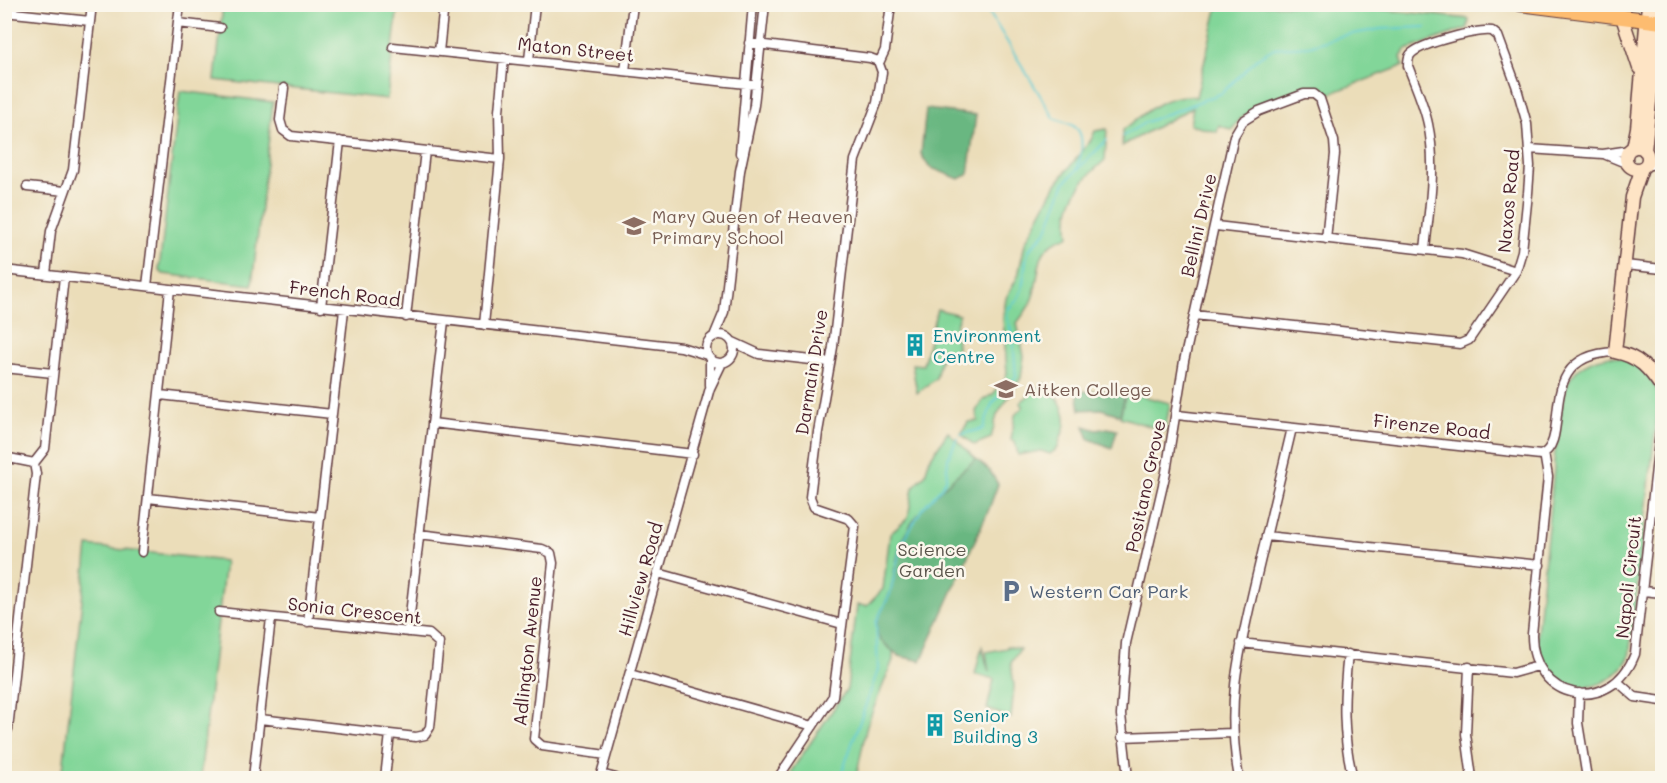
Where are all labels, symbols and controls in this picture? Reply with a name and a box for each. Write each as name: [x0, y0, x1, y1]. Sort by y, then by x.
street label: Maton Street: [516, 31, 636, 67]
street label: Naxos Road: [1492, 148, 1524, 254]
street label: Bellini Drive: [1174, 171, 1222, 279]
place label: Mary Queen of Heaven Primary School: [652, 204, 853, 249]
school or university icon: Mary Queen of Heaven Primary School: [621, 213, 647, 239]
street label: French Road: [288, 274, 402, 312]
street label: Darmain Drive: [789, 307, 833, 437]
place label: Environment Centre: [933, 323, 1041, 368]
building icon: Environment Centre: [902, 332, 928, 358]
school or university icon: Aitken College: [993, 376, 1019, 402]
place label: Aitken College: [1024, 377, 1152, 401]
street label: Firenze Road: [1372, 408, 1492, 444]
street label: Positano Grove: [1119, 417, 1171, 555]
street label: Napoli Circuit: [1610, 514, 1646, 640]
street label: Hillview Road: [612, 519, 668, 639]
park label: Science Garden: [897, 537, 967, 582]
street label: Adlington Avenue: [507, 575, 547, 727]
parking icon: Western Car Park: [998, 578, 1024, 604]
place label: Western Car Park: [1029, 579, 1188, 603]
street label: Sonia Crescent: [287, 591, 423, 629]
place label: Senior Building 3: [953, 703, 1038, 748]
building icon: Senior Building 3: [922, 712, 948, 738]

